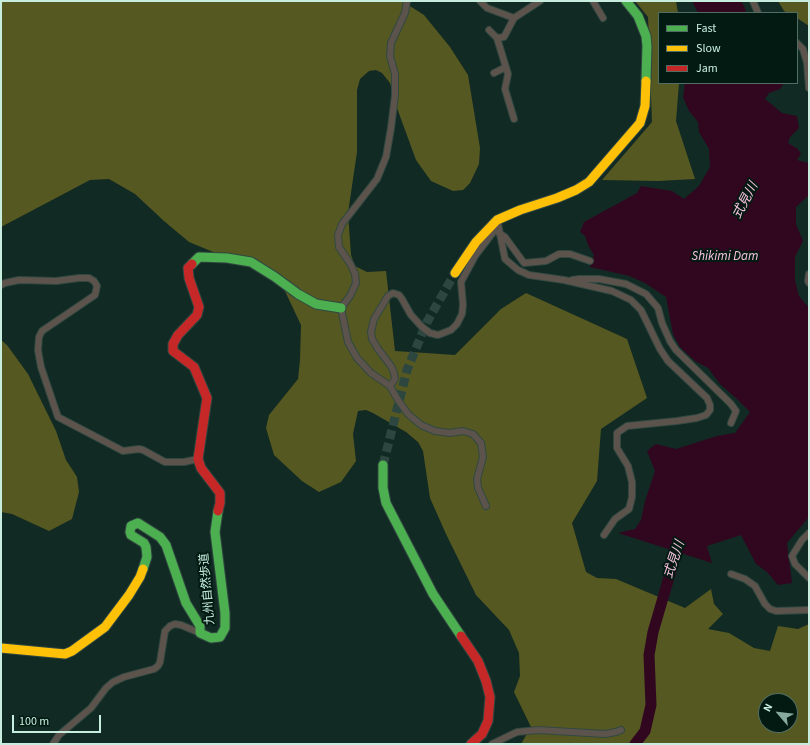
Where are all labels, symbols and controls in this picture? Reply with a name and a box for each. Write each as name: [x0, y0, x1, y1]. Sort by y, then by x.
legend: [658, 12, 798, 84]
text: Fast: [696, 20, 716, 37]
text: Slow: [696, 40, 721, 57]
text: Jam: [696, 60, 718, 77]
water label: 式見川: [730, 180, 762, 222]
water label: Shikimi Dam: [692, 249, 758, 265]
water label: 式見川: [661, 539, 689, 581]
street label: 九州自然歩道: [198, 553, 218, 625]
north arrow: [758, 693, 798, 733]
text: N: [760, 701, 776, 714]
scale bar: [14, 707, 103, 733]
text: 100 m: [19, 713, 49, 730]

